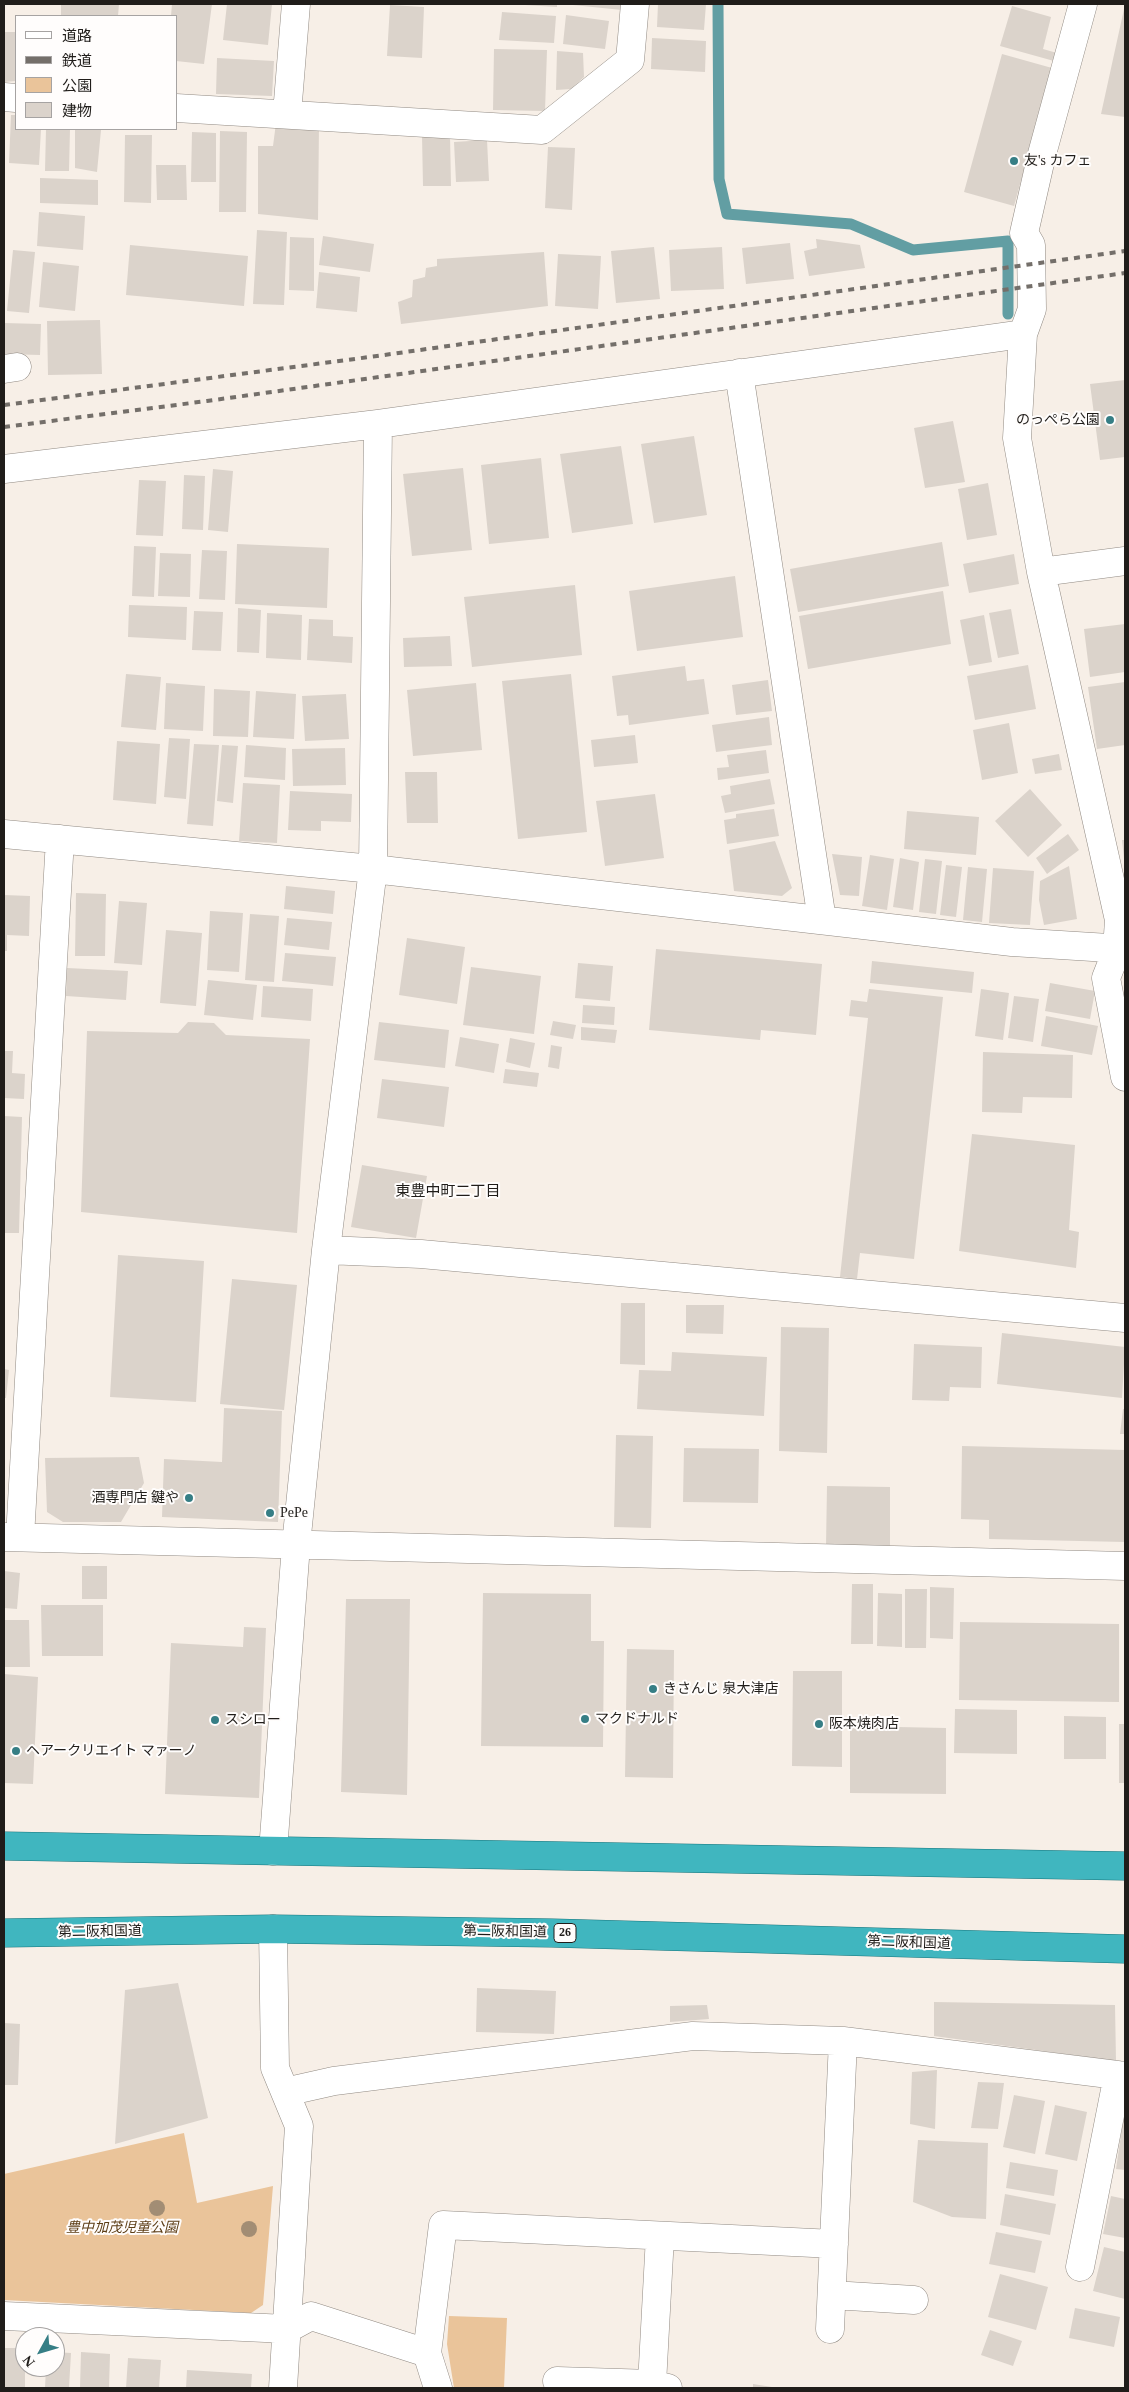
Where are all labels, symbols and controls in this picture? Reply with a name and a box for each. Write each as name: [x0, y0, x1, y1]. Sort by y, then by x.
legend: [15, 15, 178, 130]
text: 道路: [62, 28, 92, 44]
text: 鉄道: [62, 53, 92, 69]
text: 公園: [62, 78, 92, 94]
text: 建物: [62, 103, 92, 119]
place label: 友's カフェ: [1024, 153, 1091, 169]
marker: 友's カフェ: [1008, 155, 1020, 167]
place label: のっぺら公園: [1016, 412, 1100, 428]
marker: のっぺら公園: [1104, 414, 1116, 426]
district label: 東豊中町二丁目: [396, 1183, 500, 1201]
place label: 酒専門店 鍵や: [92, 1490, 179, 1506]
marker: 酒専門店 鍵や: [183, 1492, 195, 1504]
place label: PePe: [280, 1505, 308, 1521]
marker: PePe: [264, 1507, 276, 1519]
place label: きさんじ 泉大津店: [663, 1681, 778, 1697]
marker: きさんじ 泉大津店: [647, 1683, 659, 1695]
place label: マクドナルド: [595, 1711, 679, 1727]
place label: スシロー: [225, 1712, 281, 1728]
marker: マクドナルド: [579, 1713, 591, 1725]
marker: スシロー: [209, 1714, 221, 1726]
place label: 阪本焼肉店: [829, 1716, 899, 1732]
marker: 阪本焼肉店: [813, 1718, 825, 1730]
place label: ヘアークリエイト マァーノ: [26, 1743, 197, 1759]
marker: ヘアークリエイト マァーノ: [10, 1745, 22, 1757]
street label: 第二阪和国道: [58, 1923, 142, 1941]
street label: 第二阪和国道: [463, 1923, 547, 1941]
road number: 26: [554, 1924, 576, 1942]
street label: 第二阪和国道: [867, 1933, 951, 1953]
park label: 豊中加茂児童公園: [66, 2220, 178, 2236]
north arrow: [15, 2327, 65, 2377]
text: N: [20, 2352, 38, 2370]

